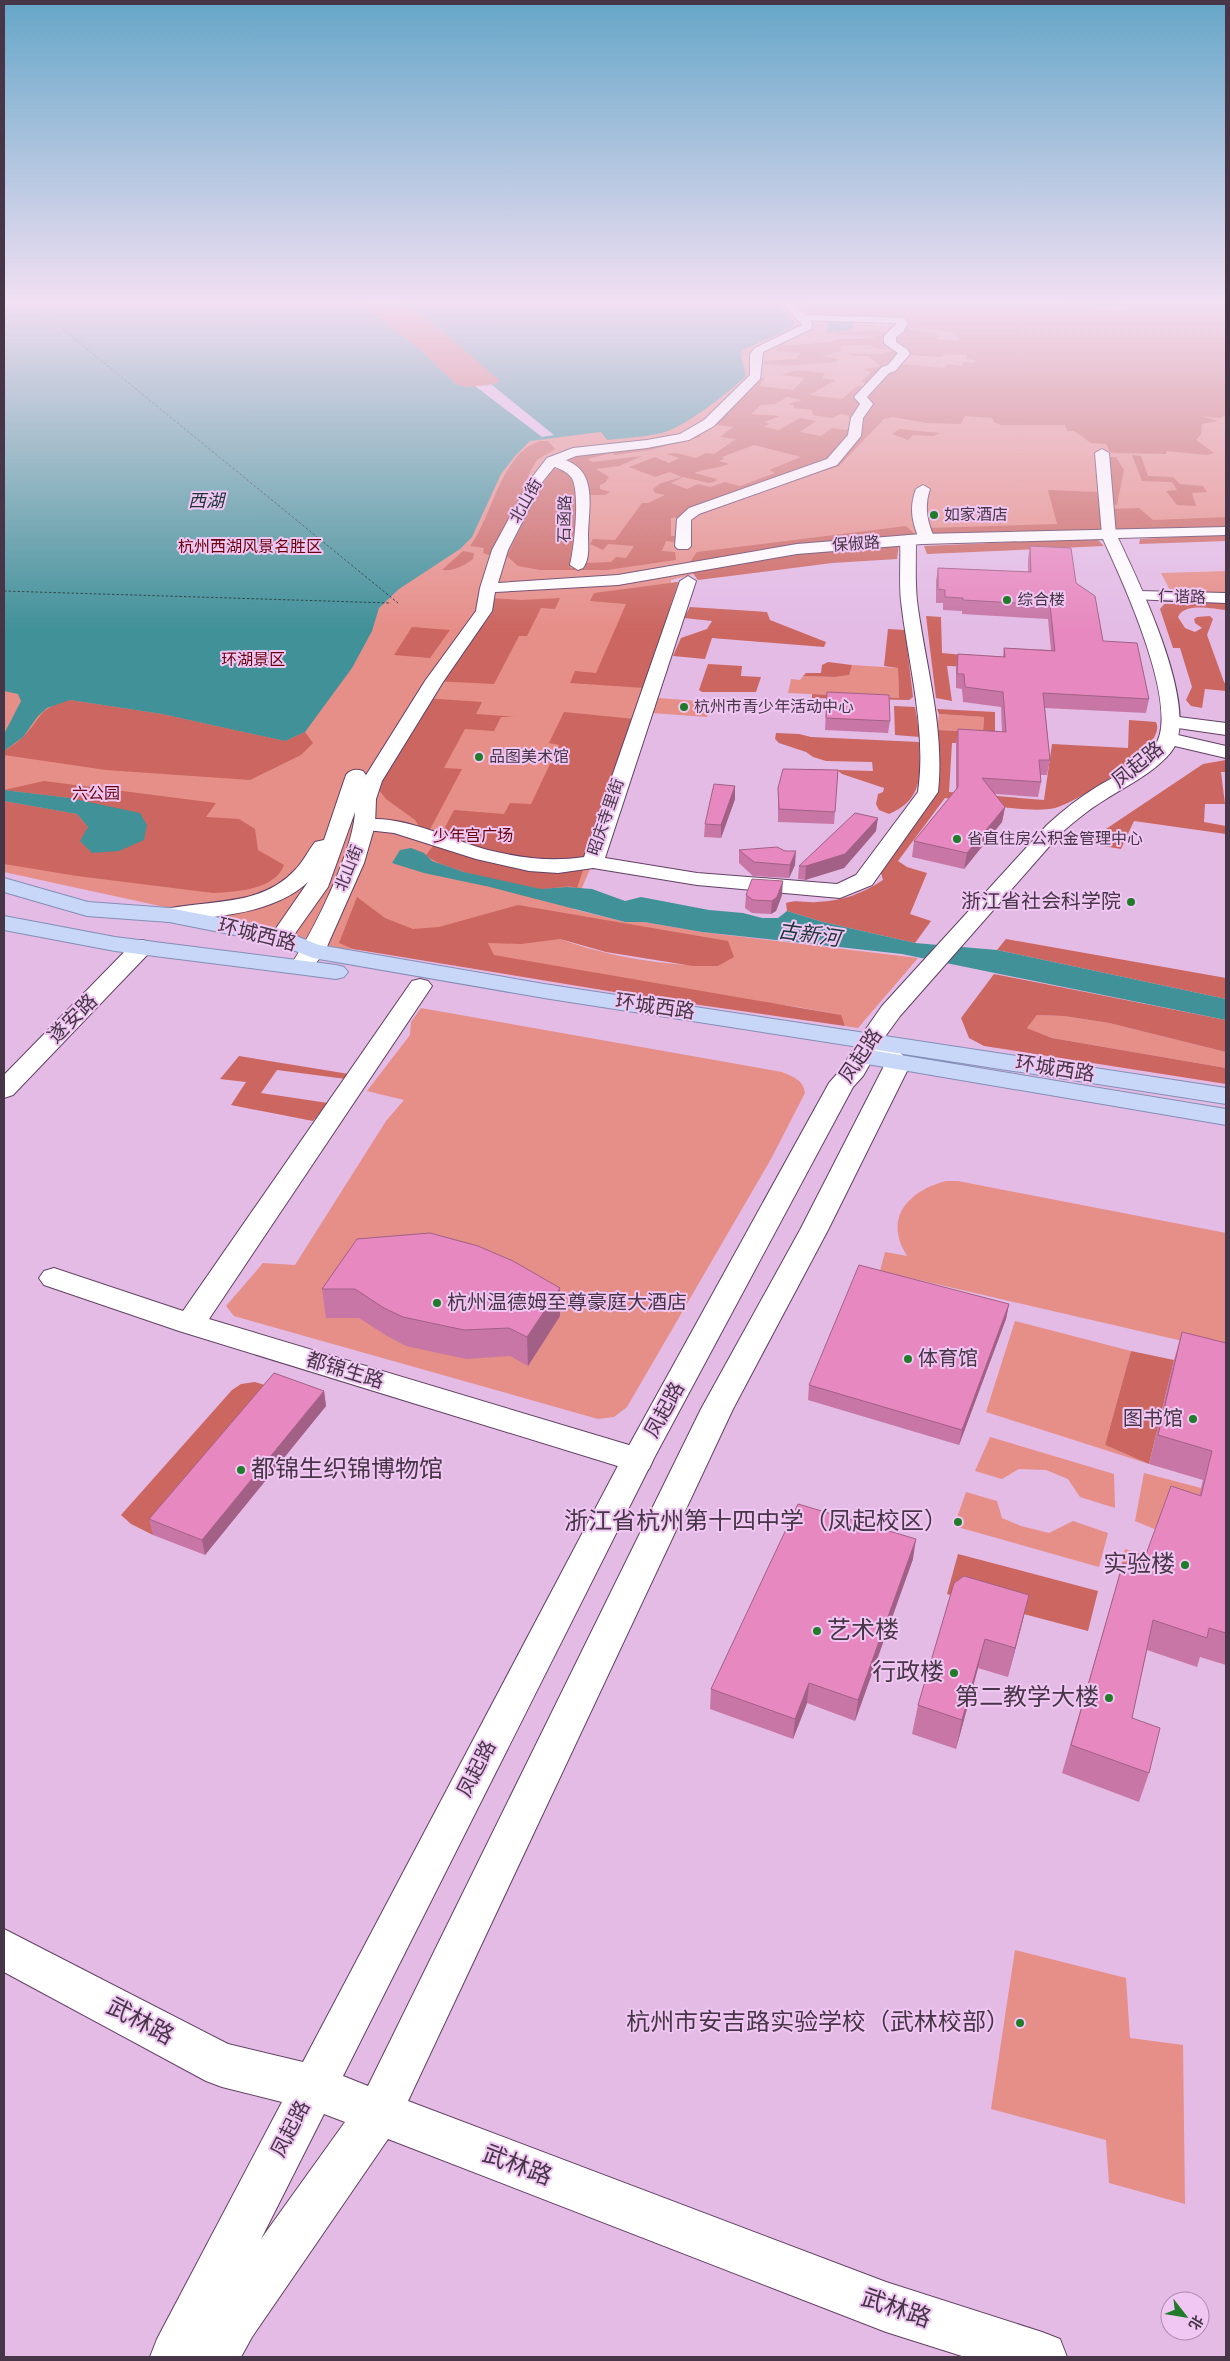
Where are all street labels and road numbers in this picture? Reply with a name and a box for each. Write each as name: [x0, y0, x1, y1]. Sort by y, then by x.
street label: 北山街: [506, 476, 545, 526]
street label: 石函路: [556, 495, 573, 543]
street label: 保俶路: [831, 533, 881, 554]
street label: 仁谐路: [1158, 587, 1206, 606]
street label: 凤起路: [1108, 738, 1168, 792]
street label: 昭庆寺里街: [584, 776, 627, 857]
street label: 北山街: [332, 842, 365, 893]
street label: 环城西路: [216, 914, 299, 954]
street label: 遂安路: [44, 990, 101, 1047]
street label: 环城西路: [614, 990, 696, 1022]
street label: 凤起路: [835, 1025, 886, 1086]
street label: 环城西路: [1014, 1051, 1096, 1085]
street label: 都锦生路: [304, 1349, 386, 1392]
street label: 凤起路: [641, 1378, 688, 1441]
street label: 凤起路: [454, 1737, 500, 1800]
street label: 武林路: [103, 1993, 178, 2049]
street label: 凤起路: [268, 2097, 314, 2160]
street label: 武林路: [479, 2140, 556, 2190]
street label: 武林路: [858, 2284, 935, 2332]

